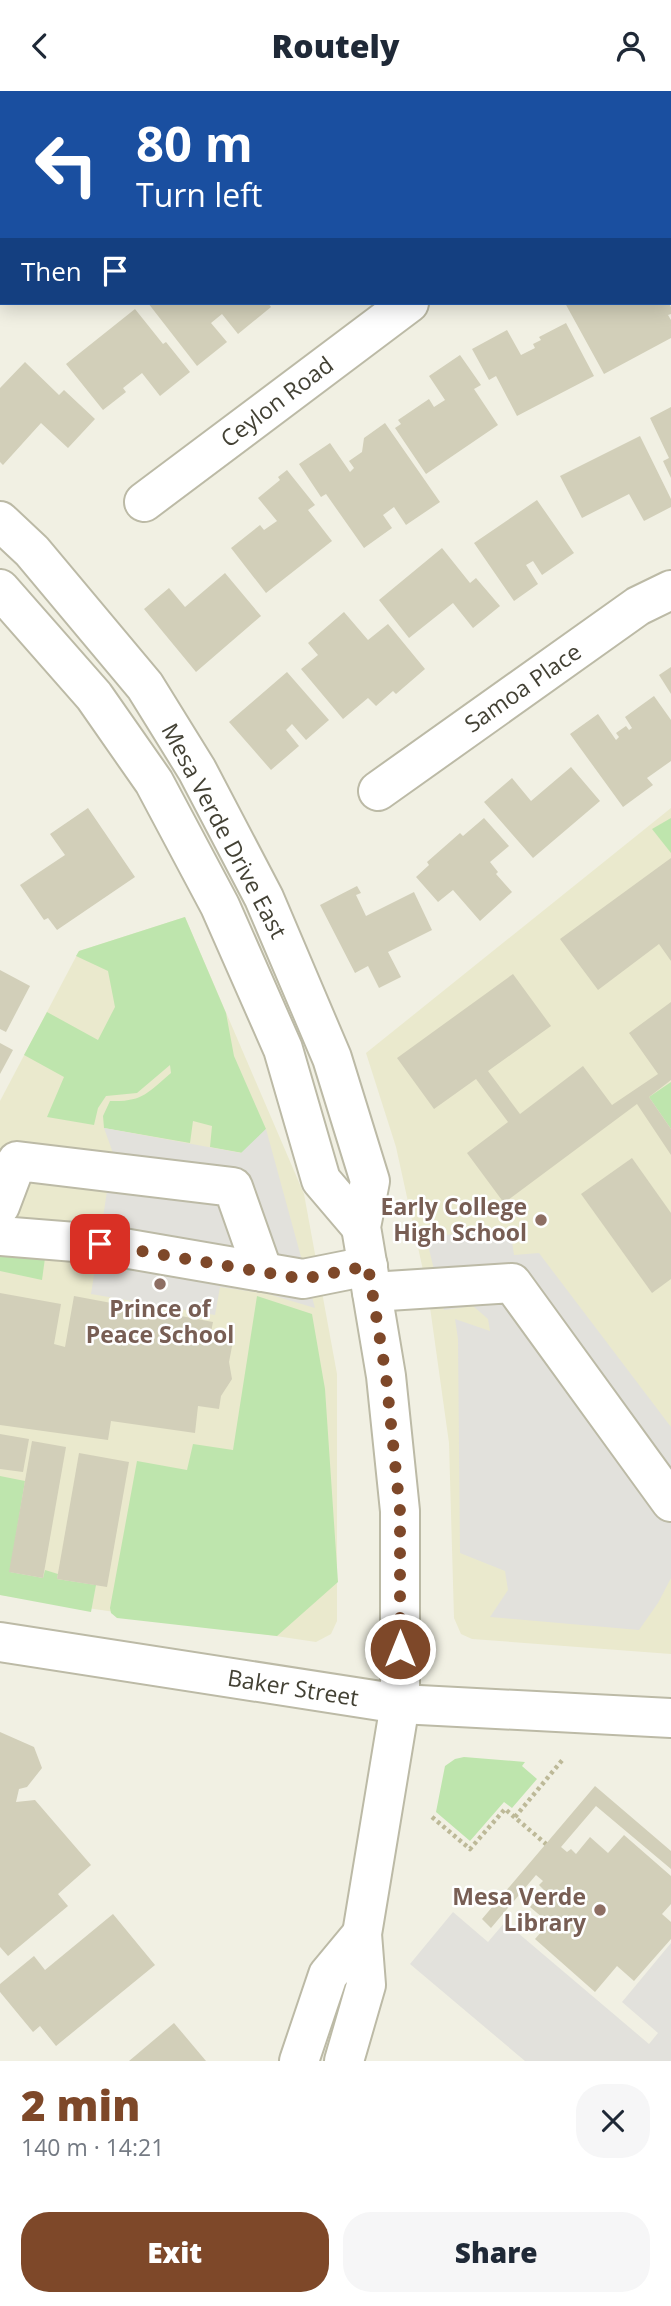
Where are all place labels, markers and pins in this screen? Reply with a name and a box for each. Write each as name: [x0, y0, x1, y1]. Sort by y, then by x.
place label: Early College High School: [381, 1190, 527, 1248]
marker: Early College High School: [533, 1212, 549, 1228]
pin: [70, 1214, 130, 1274]
marker: Prince of Peace School: [152, 1276, 168, 1292]
place label: Prince of Peace School: [86, 1292, 234, 1350]
place label: Mesa Verde Library: [452, 1880, 587, 1938]
marker: Mesa Verde Library: [592, 1902, 608, 1918]

